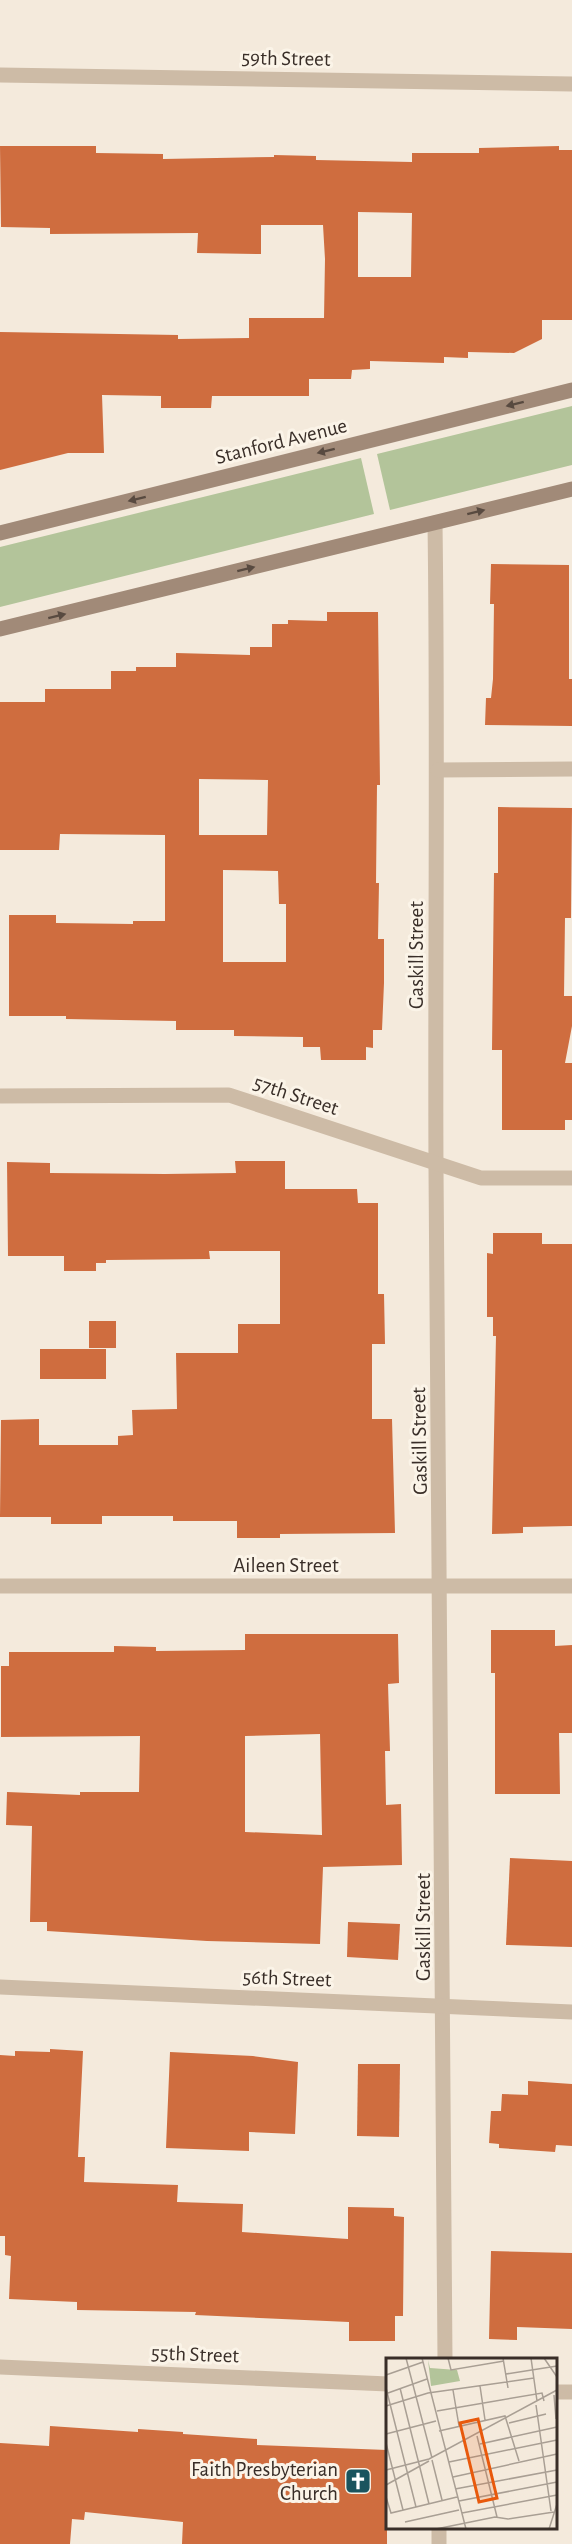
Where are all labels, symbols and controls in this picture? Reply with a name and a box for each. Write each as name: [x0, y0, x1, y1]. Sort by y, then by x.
street label: 59th Street: [241, 47, 331, 70]
one-way arrow: [506, 399, 524, 409]
street label: Stanford Avenue: [213, 415, 349, 468]
one-way arrow: [317, 447, 335, 457]
one-way arrow: [128, 494, 146, 504]
one-way arrow: [467, 507, 486, 517]
one-way arrow: [237, 564, 255, 574]
one-way arrow: [48, 610, 66, 620]
street label: Gaskill Street: [406, 901, 427, 1009]
street label: 57th Street: [251, 1072, 341, 1119]
street label: Gaskill Street: [408, 1387, 431, 1495]
street label: Aileen Street: [233, 1555, 339, 1576]
street label: Gaskill Street: [413, 1873, 434, 1981]
street label: 56th Street: [242, 1966, 332, 1991]
street label: 55th Street: [151, 2342, 240, 2367]
inset map: [386, 2358, 557, 2529]
place label: Faith Presbyterian Church: [191, 2459, 338, 2504]
church icon: Faith Presbyterian Church: [343, 2466, 373, 2496]

